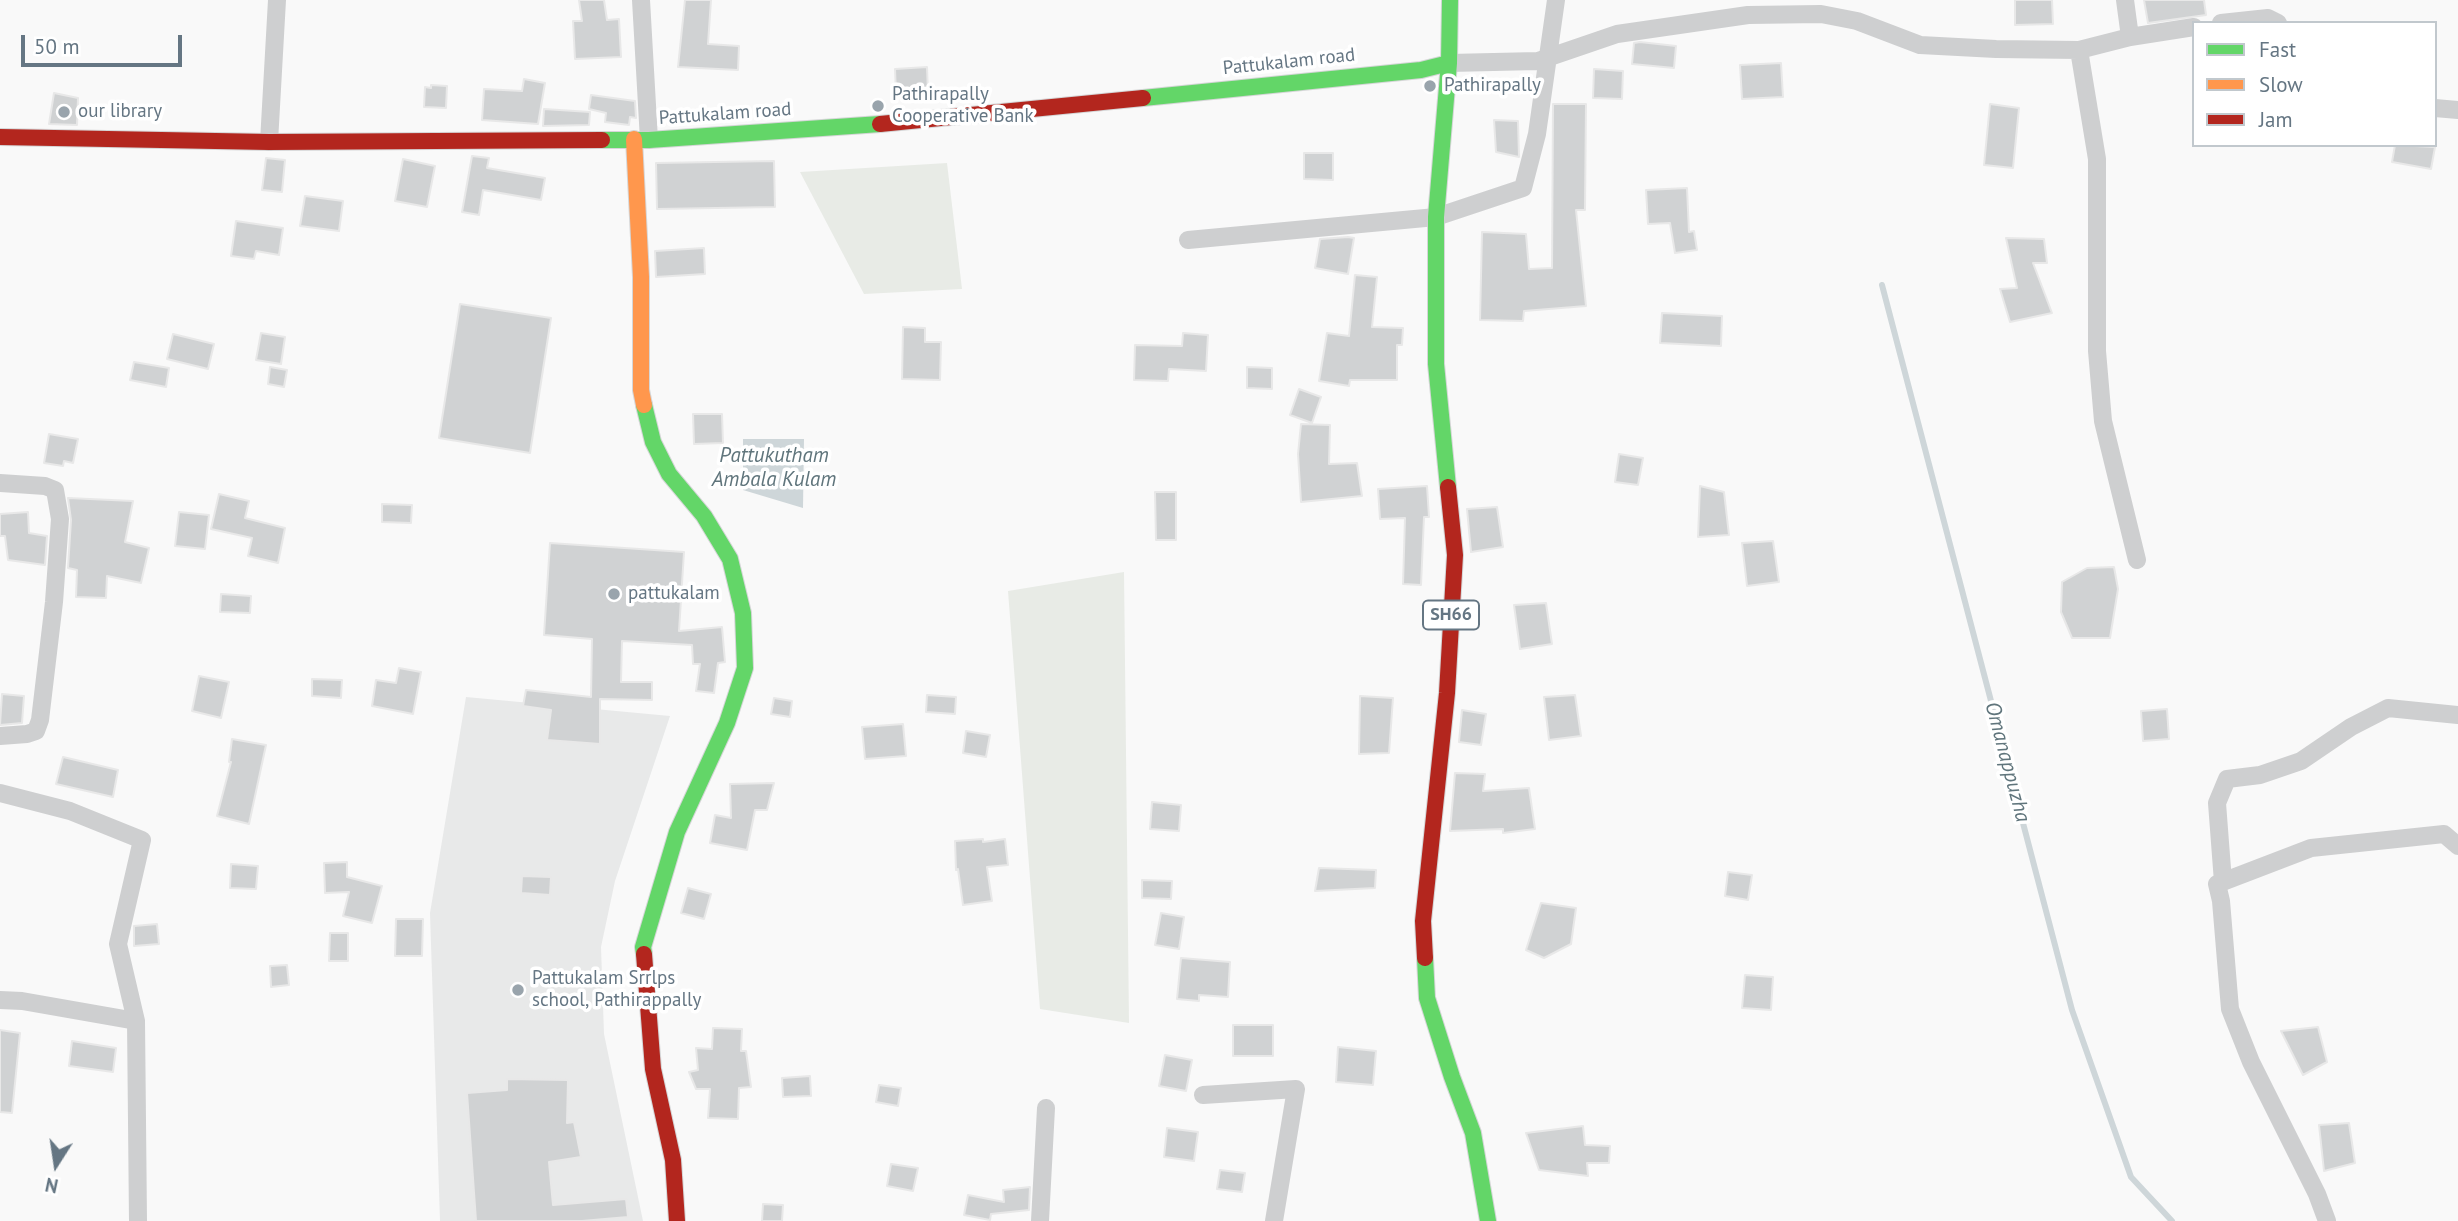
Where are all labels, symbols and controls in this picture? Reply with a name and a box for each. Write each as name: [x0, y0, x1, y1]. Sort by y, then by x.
scale bar: [24, 21, 186, 65]
legend: [2192, 21, 2437, 147]
text: 50 m: [34, 33, 80, 60]
text: Fast: [2259, 36, 2296, 63]
street label: Pattukalam road: [1222, 44, 1356, 80]
text: Slow: [2259, 71, 2303, 98]
place label: Pathirapally: [1444, 75, 1541, 97]
marker: Pathirapally: [1422, 78, 1438, 94]
place label: Pathirapally Cooperative Bank: [892, 84, 1034, 128]
street label: Pattukalam road: [658, 98, 792, 130]
marker: Pathirapally Cooperative Bank: [870, 98, 886, 114]
place label: our library: [78, 101, 162, 123]
marker: our library: [56, 104, 72, 120]
text: Jam: [2259, 106, 2293, 133]
water label: Pattukutham Ambala Kulam: [712, 443, 836, 493]
place label: pattukalam: [628, 583, 720, 605]
marker: pattukalam: [606, 586, 622, 602]
road number: SH66: [1423, 600, 1479, 630]
water label: Omanappuzha: [1979, 699, 2035, 825]
place label: Pattukalam Srrlps school, Pathirappally: [532, 968, 701, 1012]
marker: Pattukalam Srrlps school, Pathirappally: [510, 982, 526, 998]
north arrow: [21, 1130, 91, 1200]
text: N: [43, 1173, 60, 1199]

